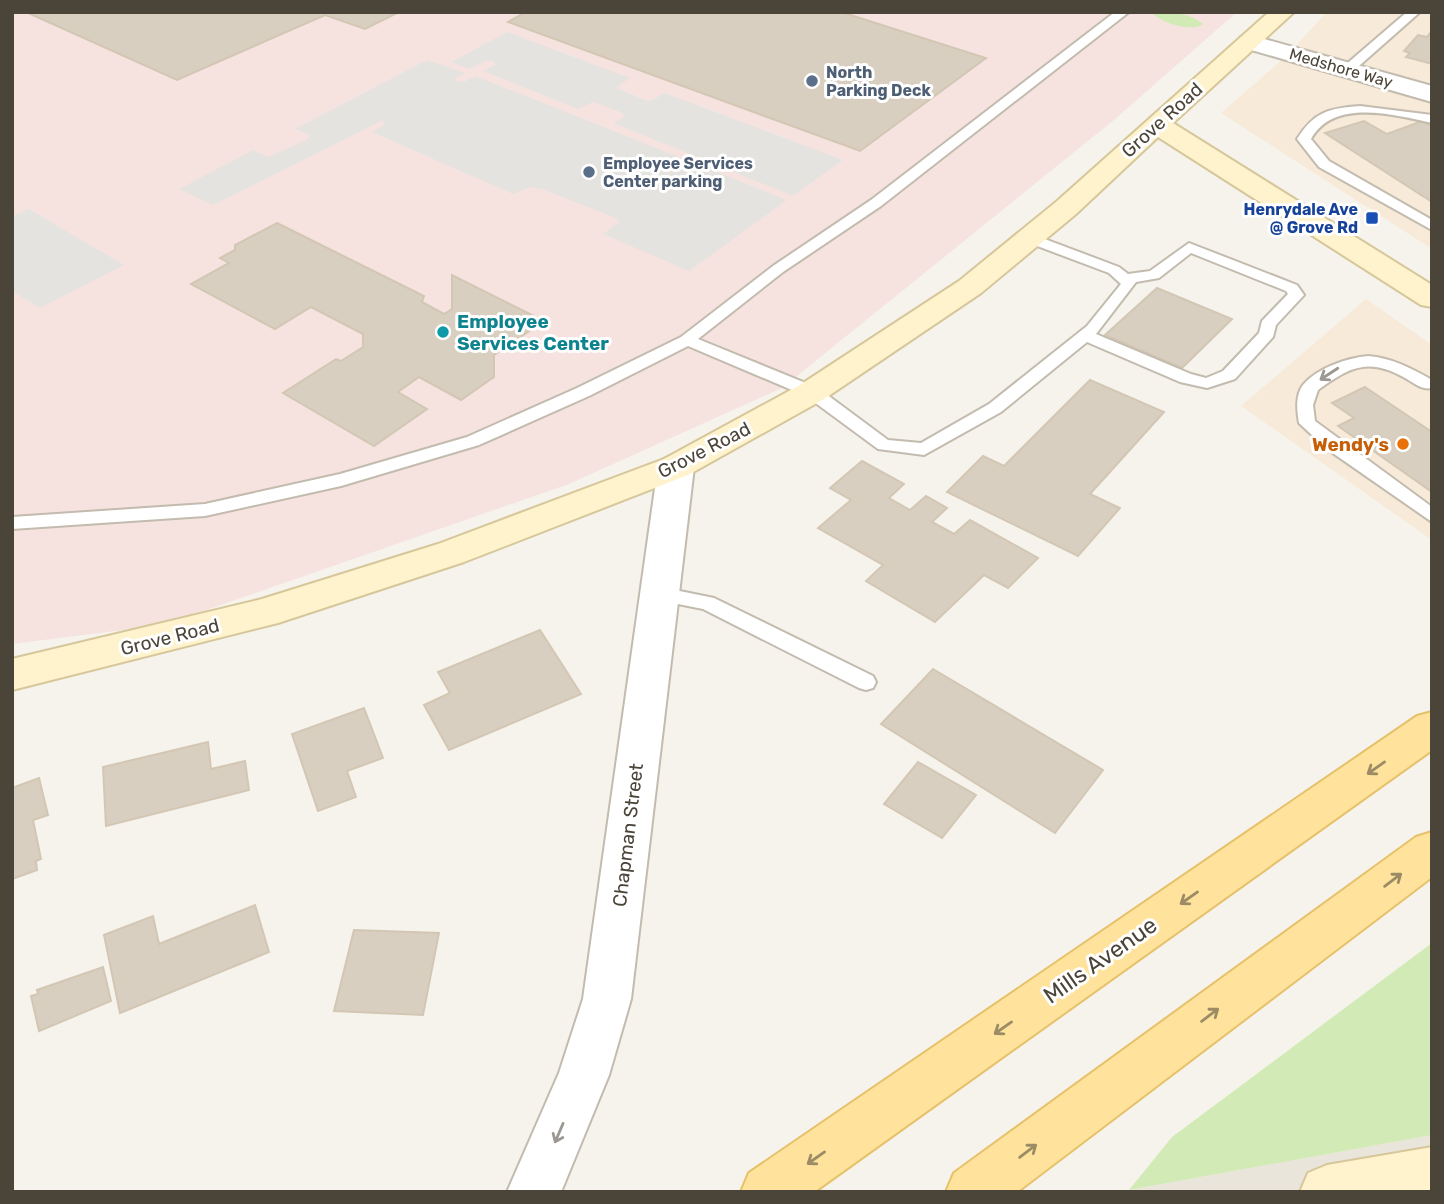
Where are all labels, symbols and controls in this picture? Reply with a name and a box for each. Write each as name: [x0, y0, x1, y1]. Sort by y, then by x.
street label: Medshore Way: [1287, 44, 1395, 92]
place label: North Parking Deck: [826, 63, 932, 100]
marker: North Parking Deck: [804, 73, 820, 89]
street label: Grove Road: [1117, 78, 1207, 162]
place label: Employee Services Center parking: [603, 154, 753, 191]
marker: Employee Services Center parking: [581, 164, 597, 180]
place label: Henrydale Ave @ Grove Rd: [1244, 200, 1358, 237]
marker: Henrydale Ave @ Grove Rd: [1364, 210, 1380, 226]
place label: Employee Services Center: [457, 310, 609, 355]
marker: Employee Services Center: [435, 324, 451, 340]
one-way arrow: [1320, 367, 1340, 381]
street label: Grove Road: [654, 417, 754, 483]
place label: Wendy's: [1312, 433, 1389, 456]
marker: Wendy's: [1395, 436, 1411, 452]
street label: Grove Road: [118, 614, 222, 660]
street label: Chapman Street: [608, 761, 648, 908]
one-way arrow: [1367, 761, 1386, 775]
one-way arrow: [1383, 872, 1402, 887]
one-way arrow: [1180, 891, 1199, 905]
street label: Mills Avenue: [1038, 911, 1162, 1009]
one-way arrow: [1200, 1008, 1219, 1023]
one-way arrow: [994, 1021, 1013, 1035]
one-way arrow: [552, 1122, 565, 1143]
one-way arrow: [1018, 1144, 1037, 1159]
one-way arrow: [807, 1151, 826, 1165]

